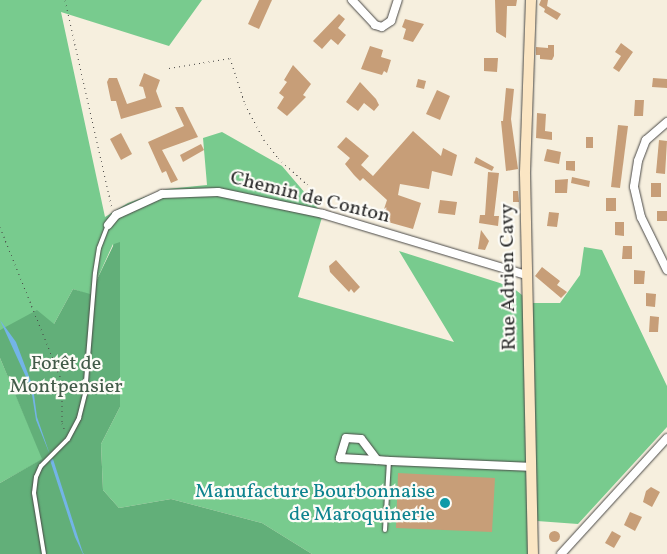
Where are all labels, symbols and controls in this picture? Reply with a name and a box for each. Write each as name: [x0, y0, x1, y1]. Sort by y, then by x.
street label: Chemin de Conton: [228, 167, 392, 229]
street label: Rue Adrien Cavy: [496, 203, 522, 351]
park label: Forêt de Montpensier: [9, 353, 123, 400]
place label: Manufacture Bourbonnaise de Maroquinerie: [195, 480, 435, 527]
marker: Manufacture Bourbonnaise de Maroquinerie: [439, 497, 451, 509]

